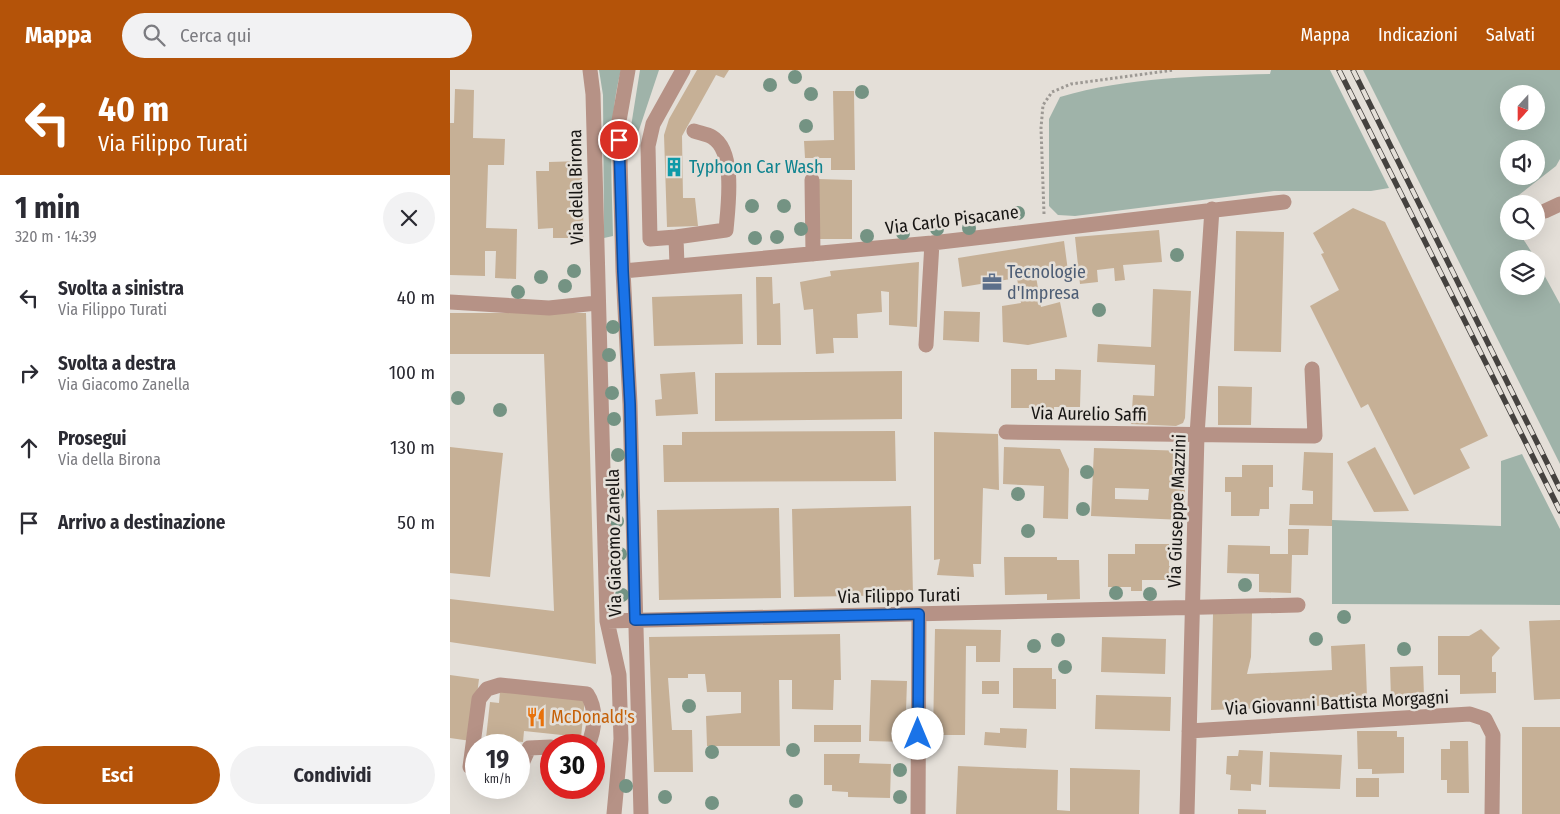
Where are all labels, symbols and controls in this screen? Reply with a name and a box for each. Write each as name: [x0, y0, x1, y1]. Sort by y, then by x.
search box: [122, 13, 472, 58]
text: Mappa: [25, 21, 92, 49]
icon: search: [140, 21, 168, 49]
text: Cerca qui: [180, 24, 251, 47]
text: Mappa: [1301, 24, 1350, 46]
text: Indicazioni: [1378, 24, 1458, 46]
text: Salvati: [1486, 24, 1535, 46]
north arrow: [1500, 85, 1545, 130]
map controls: [1500, 85, 1545, 295]
text: 40 m: [98, 88, 169, 130]
icon: left: [15, 90, 80, 155]
pin: [598, 119, 640, 161]
icon: arrive: [605, 126, 633, 154]
street label: Via della Birona: [564, 129, 588, 245]
text: Via Filippo Turati: [98, 130, 248, 157]
button: sound: [1500, 140, 1545, 185]
building icon: Typhoon Car Wash: [663, 156, 685, 178]
place label: Typhoon Car Wash: [689, 156, 823, 178]
text: 1 min: [15, 190, 80, 226]
button: close: [383, 192, 435, 244]
button: search: [1500, 195, 1545, 240]
street label: Via Carlo Pisacane: [884, 201, 1020, 239]
text: 320 m · 14:39: [15, 227, 97, 246]
button: layers: [1500, 250, 1545, 295]
place label: Tecnologie d'Impresa: [1007, 261, 1086, 304]
office icon: Tecnologie d'Impresa: [981, 271, 1003, 293]
text: Svolta a sinistra: [58, 277, 184, 300]
icon: left: [15, 284, 43, 312]
text: 40 m: [397, 286, 435, 309]
text: Via Filippo Turati: [58, 300, 167, 319]
text: Svolta a destra: [58, 352, 176, 375]
icon: right: [15, 359, 43, 387]
text: 100 m: [389, 361, 435, 384]
text: Via Giacomo Zanella: [58, 375, 190, 394]
street label: Via Aurelio Saffi: [1031, 402, 1147, 426]
text: Prosegui: [58, 427, 127, 450]
icon: ahead: [15, 434, 43, 462]
street label: Via Giuseppe Mazzini: [1163, 434, 1191, 588]
text: 130 m: [390, 436, 435, 459]
text: Via della Birona: [58, 450, 161, 469]
street label: Via Giacomo Zanella: [602, 468, 626, 617]
icon: arrive: [15, 509, 43, 537]
text: Arrivo a destinazione: [58, 511, 225, 534]
text: 50 m: [397, 511, 435, 534]
street label: Via Filippo Turati: [837, 584, 961, 608]
street label: Via Giovanni Battista Morgagni: [1224, 686, 1450, 720]
restaurant icon: McDonald's: [525, 706, 547, 728]
place label: McDonald's: [551, 706, 635, 728]
position arrow: [891, 707, 943, 759]
speed limit sign: 30: [540, 734, 605, 799]
text: 19: [486, 745, 509, 775]
button: Esci: [15, 746, 220, 804]
button: Condividi: [230, 746, 435, 804]
text: km/h: [484, 772, 511, 786]

